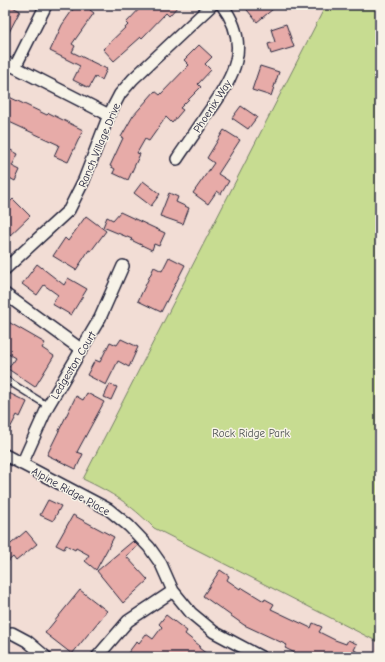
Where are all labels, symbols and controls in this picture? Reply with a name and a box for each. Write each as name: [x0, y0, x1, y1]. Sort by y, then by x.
street label: Phoenix Way: [191, 77, 234, 135]
street label: Ranch Village Drive: [76, 100, 123, 189]
street label: Ledgeston Court: [48, 328, 99, 401]
park label: Rock Ridge Park: [212, 427, 290, 440]
street label: Alpine Ridge Place: [29, 465, 113, 519]

